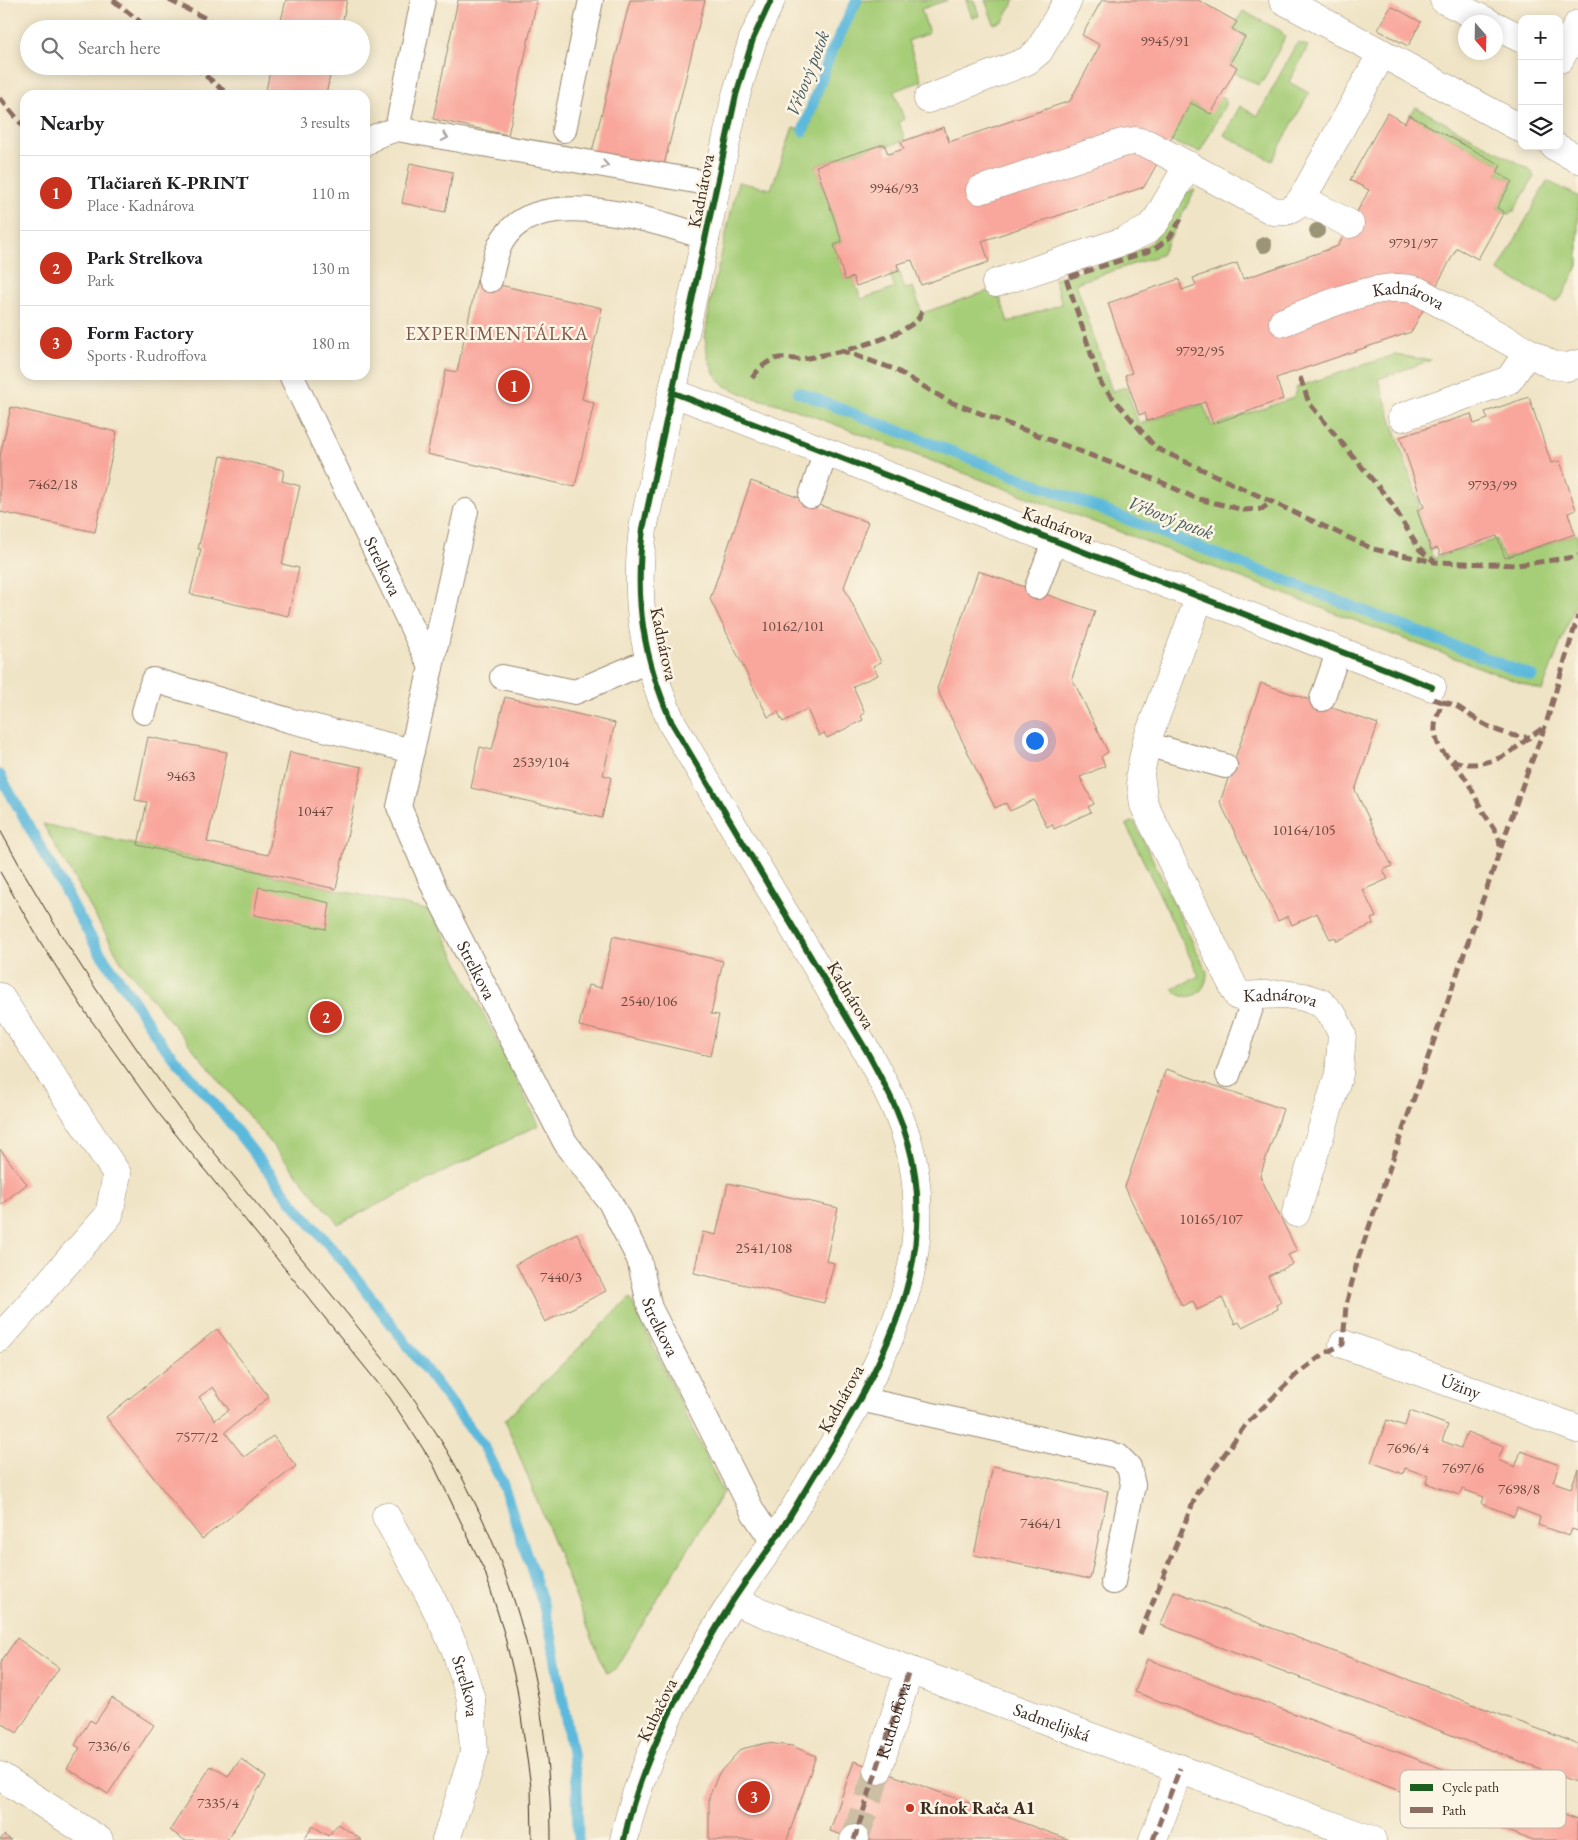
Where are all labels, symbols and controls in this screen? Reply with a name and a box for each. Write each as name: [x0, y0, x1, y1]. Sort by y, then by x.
north arrow: [1458, 15, 1503, 60]
map controls: [1518, 15, 1563, 150]
button: +: [1518, 15, 1563, 60]
search box: [20, 20, 370, 75]
water label: Vŕbový potok: [780, 26, 835, 120]
house number: 9945/91: [1140, 31, 1190, 50]
icon: search: [38, 34, 66, 62]
text: Search here: [78, 35, 160, 60]
button: −: [1518, 60, 1563, 105]
button: layers: [1518, 105, 1563, 150]
text: Nearby: [40, 109, 104, 136]
text: 3 results: [300, 112, 350, 133]
one-way arrow: [441, 132, 450, 142]
street label: Kadnárova: [682, 151, 719, 230]
one-way arrow: [601, 160, 610, 170]
text: Tlačiareň K-PRINT: [87, 170, 248, 195]
house number: 9946/93: [869, 178, 919, 197]
text: 1: [52, 183, 60, 204]
text: 110 m: [311, 183, 350, 204]
text: Place · Kadnárova: [87, 195, 194, 216]
house number: 9791/97: [1388, 233, 1438, 252]
text: Park Strelkova: [87, 245, 203, 270]
text: 2: [52, 258, 60, 279]
text: 130 m: [311, 258, 350, 279]
text: Park: [87, 270, 114, 291]
street label: Kadnárova: [1370, 276, 1449, 315]
text: Form Factory: [87, 320, 194, 345]
district label: EXPERIMENTÁLKA: [405, 321, 589, 346]
text: 3: [52, 333, 60, 354]
text: 180 m: [311, 333, 350, 354]
house number: 9792/95: [1175, 341, 1225, 360]
text: Sports · Rudroffova: [87, 345, 207, 366]
pin: 1: [498, 367, 530, 405]
house number: 7462/18: [28, 474, 78, 493]
house number: 9793/99: [1467, 475, 1517, 494]
water label: Vŕbový potok: [1124, 490, 1218, 545]
street label: Kadnárova: [1019, 500, 1098, 549]
street label: Strelkova: [359, 532, 408, 600]
street label: Kadnárova: [645, 605, 684, 684]
house number: 10162/101: [761, 616, 825, 635]
your location: [1022, 728, 1048, 754]
house number: 2539/104: [513, 752, 570, 771]
house number: 9463: [167, 766, 195, 785]
house number: 10447: [297, 801, 334, 820]
house number: 10164/105: [1272, 820, 1336, 839]
street label: Strelkova: [452, 936, 502, 1004]
street label: Kadnárova: [822, 957, 881, 1033]
street label: Kadnárova: [1243, 982, 1322, 1012]
house number: 2540/106: [621, 991, 677, 1010]
pin: 2: [310, 998, 342, 1036]
house number: 10165/107: [1179, 1209, 1244, 1228]
house number: 2541/108: [736, 1238, 792, 1257]
house number: 7440/3: [540, 1267, 582, 1286]
street label: Strelkova: [637, 1295, 685, 1361]
street label: Kadnárova: [812, 1360, 869, 1437]
street label: Úžiny: [1437, 1368, 1484, 1404]
house number: 7577/2: [176, 1427, 219, 1446]
house number: 7696/4: [1387, 1438, 1430, 1457]
house number: 7697/6: [1442, 1458, 1484, 1477]
house number: 7698/8: [1498, 1479, 1540, 1498]
house number: 7464/1: [1020, 1513, 1062, 1532]
street label: Strelkova: [447, 1652, 484, 1719]
street label: Kubačova: [631, 1673, 682, 1745]
street label: Rudroffova: [870, 1678, 916, 1762]
street label: Sadmelijská: [1010, 1697, 1094, 1747]
house number: 7336/6: [88, 1736, 130, 1755]
legend: [1400, 1770, 1566, 1828]
pin: 3: [738, 1778, 770, 1816]
text: Cycle path: [1442, 1778, 1499, 1796]
house number: 7335/4: [197, 1793, 240, 1812]
place label: Rínok Rača A1: [920, 1796, 1035, 1819]
text: Path: [1442, 1801, 1466, 1819]
marker: Rínok Rača A1: [904, 1802, 916, 1814]

